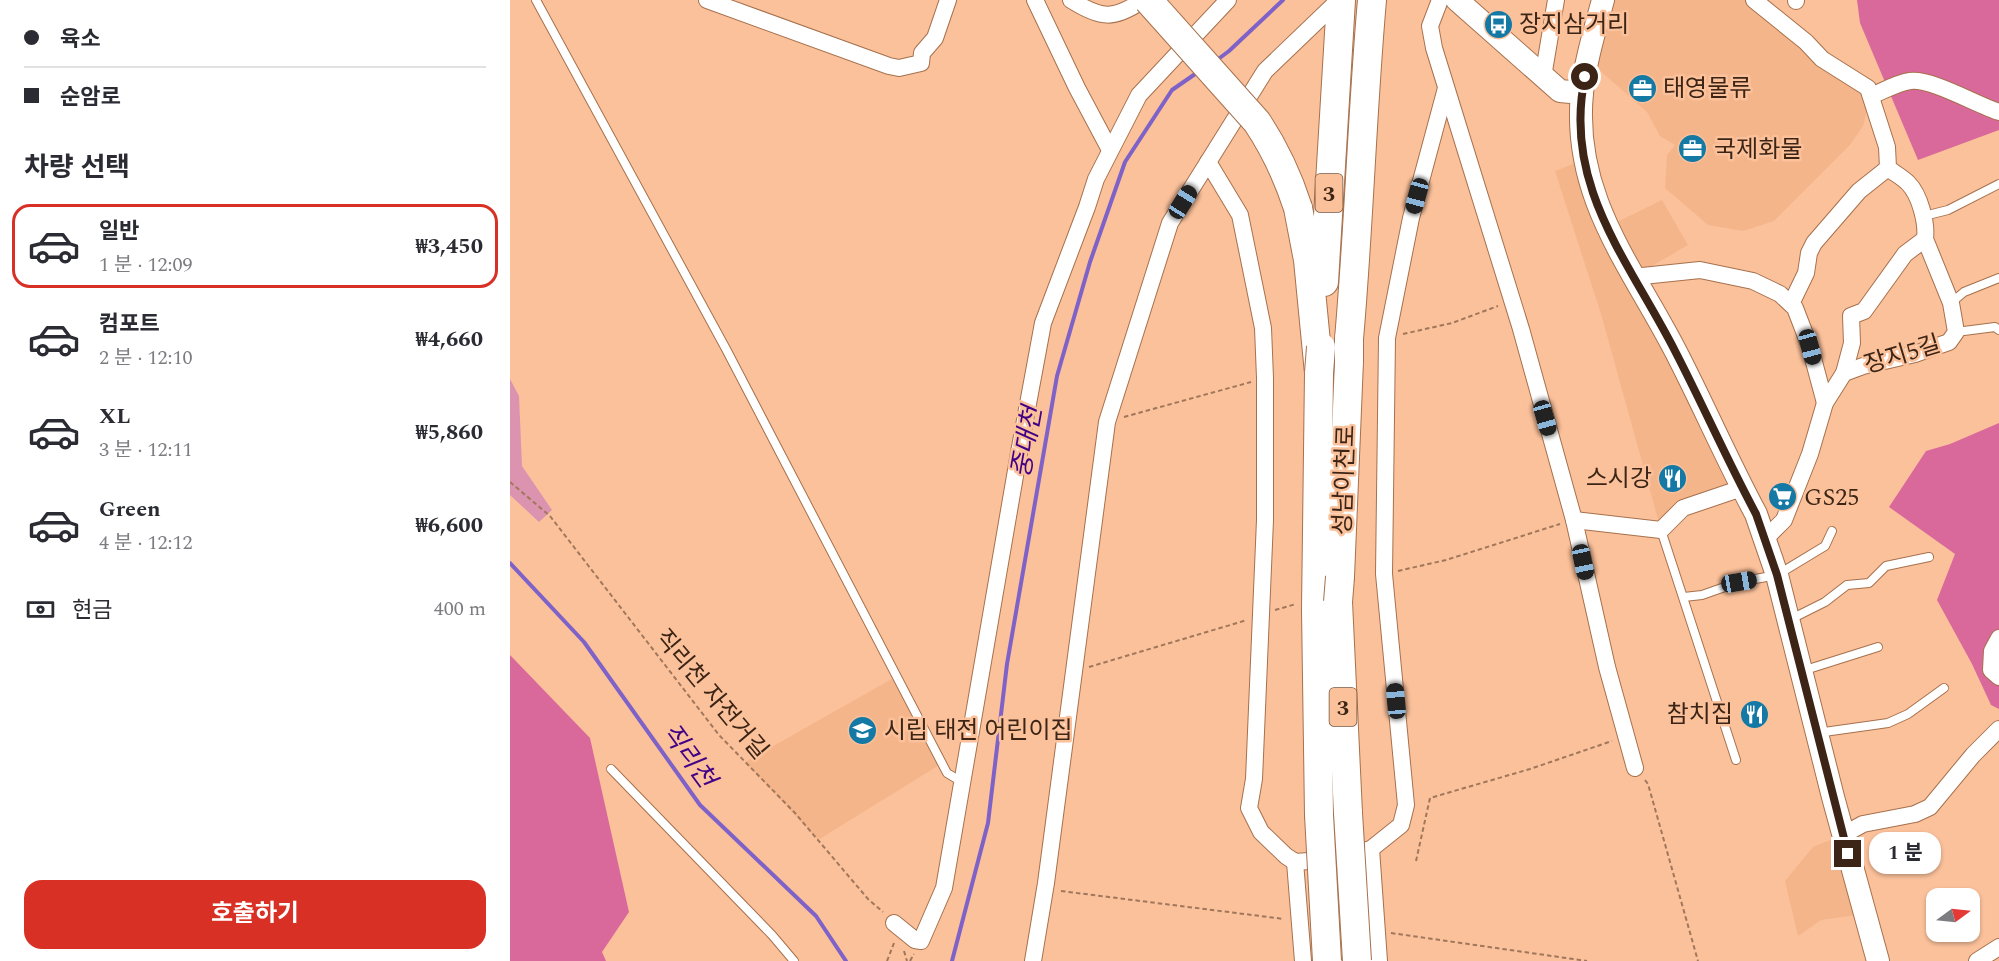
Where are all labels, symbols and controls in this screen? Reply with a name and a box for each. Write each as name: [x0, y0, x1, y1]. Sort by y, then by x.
place label: 장지삼거리: [1519, 7, 1629, 43]
bus stop icon: 장지삼거리: [1482, 8, 1514, 40]
text: 육소: [60, 23, 100, 56]
route start: [1571, 63, 1598, 90]
place label: 태영물류: [1663, 71, 1751, 107]
office icon: 태영물류: [1626, 72, 1658, 104]
text: 순암로: [60, 81, 121, 114]
place label: 국제화물: [1714, 132, 1802, 168]
office icon: 국제화물: [1677, 133, 1709, 165]
text: 차량 선택: [24, 147, 130, 189]
road number: 3: [1316, 174, 1342, 212]
car: [1404, 176, 1430, 216]
car: [1166, 182, 1200, 222]
text: 일반: [99, 215, 139, 248]
icon: car: [27, 219, 81, 273]
text: ₩3,450: [415, 230, 483, 263]
text: 1 분 · 12:09: [99, 250, 192, 280]
text: 컴포트: [99, 308, 160, 341]
icon: car: [27, 312, 81, 366]
text: ₩4,660: [415, 323, 483, 356]
street label: 장지5길: [1860, 326, 1945, 384]
car: [1797, 327, 1823, 367]
text: 2 분 · 12:10: [99, 343, 192, 373]
car: [1531, 398, 1559, 438]
text: XL: [99, 400, 130, 433]
water label: 중대천: [1001, 400, 1053, 481]
icon: car: [27, 405, 81, 459]
text: ₩5,860: [415, 416, 483, 449]
street label: 성남이천로: [1325, 424, 1365, 536]
text: 3 분 · 12:11: [99, 435, 192, 465]
place label: 스시강: [1586, 461, 1652, 497]
restaurant icon: 스시강: [1657, 462, 1689, 494]
place label: GS25: [1804, 480, 1859, 516]
supermarket icon: GS25: [1767, 481, 1799, 513]
text: Green: [99, 493, 161, 526]
icon: car: [27, 498, 81, 552]
text: ₩6,600: [415, 509, 483, 542]
text: 4 분 · 12:12: [99, 528, 192, 558]
car: [1570, 543, 1596, 581]
car: [1720, 570, 1758, 594]
icon: cash: [24, 593, 57, 626]
text: 현금: [72, 594, 112, 627]
text: 400 m: [434, 594, 486, 624]
street label: 직리천 자전거길: [649, 623, 775, 765]
car: [1385, 682, 1407, 720]
road number: 3: [1330, 688, 1356, 726]
place label: 참치집: [1667, 697, 1733, 733]
restaurant icon: 참치집: [1738, 698, 1770, 730]
place label: 시립 태전 어린이집: [884, 713, 1073, 749]
school or university icon: 시립 태전 어린이집: [847, 714, 879, 746]
water label: 직리천: [655, 717, 723, 793]
callout: 1 분: [1869, 833, 1941, 875]
text: 1 분: [1888, 838, 1922, 868]
route end: [1834, 840, 1861, 867]
button: 호출하기: [24, 880, 486, 949]
north arrow: [1926, 888, 1980, 942]
map controls: [1926, 888, 1980, 942]

